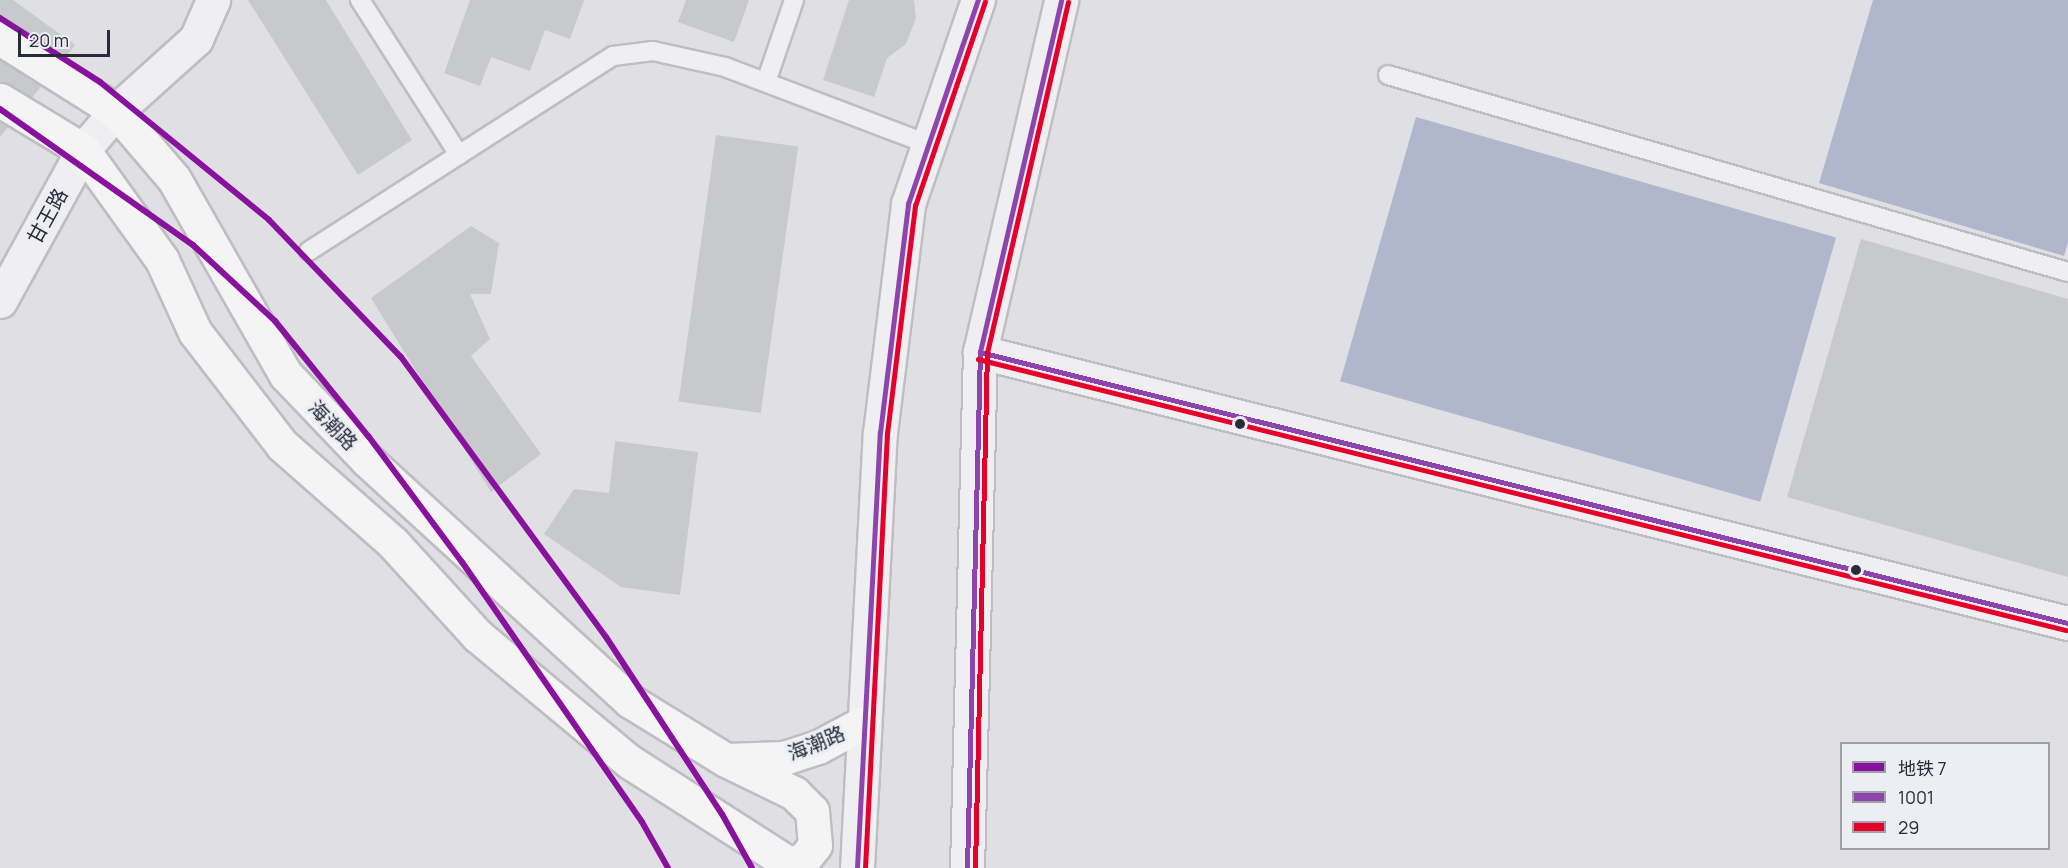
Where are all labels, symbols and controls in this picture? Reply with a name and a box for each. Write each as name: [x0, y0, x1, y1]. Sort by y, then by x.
scale bar: [21, 18, 112, 56]
text: 20 m: [29, 28, 69, 52]
street label: 甘王路: [22, 184, 72, 248]
street label: 海潮路: [304, 395, 362, 455]
unlabelled marker: [1234, 418, 1246, 430]
unlabelled marker: [1850, 564, 1862, 576]
street label: 海潮路: [784, 721, 848, 765]
legend: [1840, 742, 2050, 850]
text: 地铁 7: [1898, 756, 1947, 780]
text: 1001: [1898, 785, 1934, 809]
text: 29: [1898, 815, 1919, 839]

